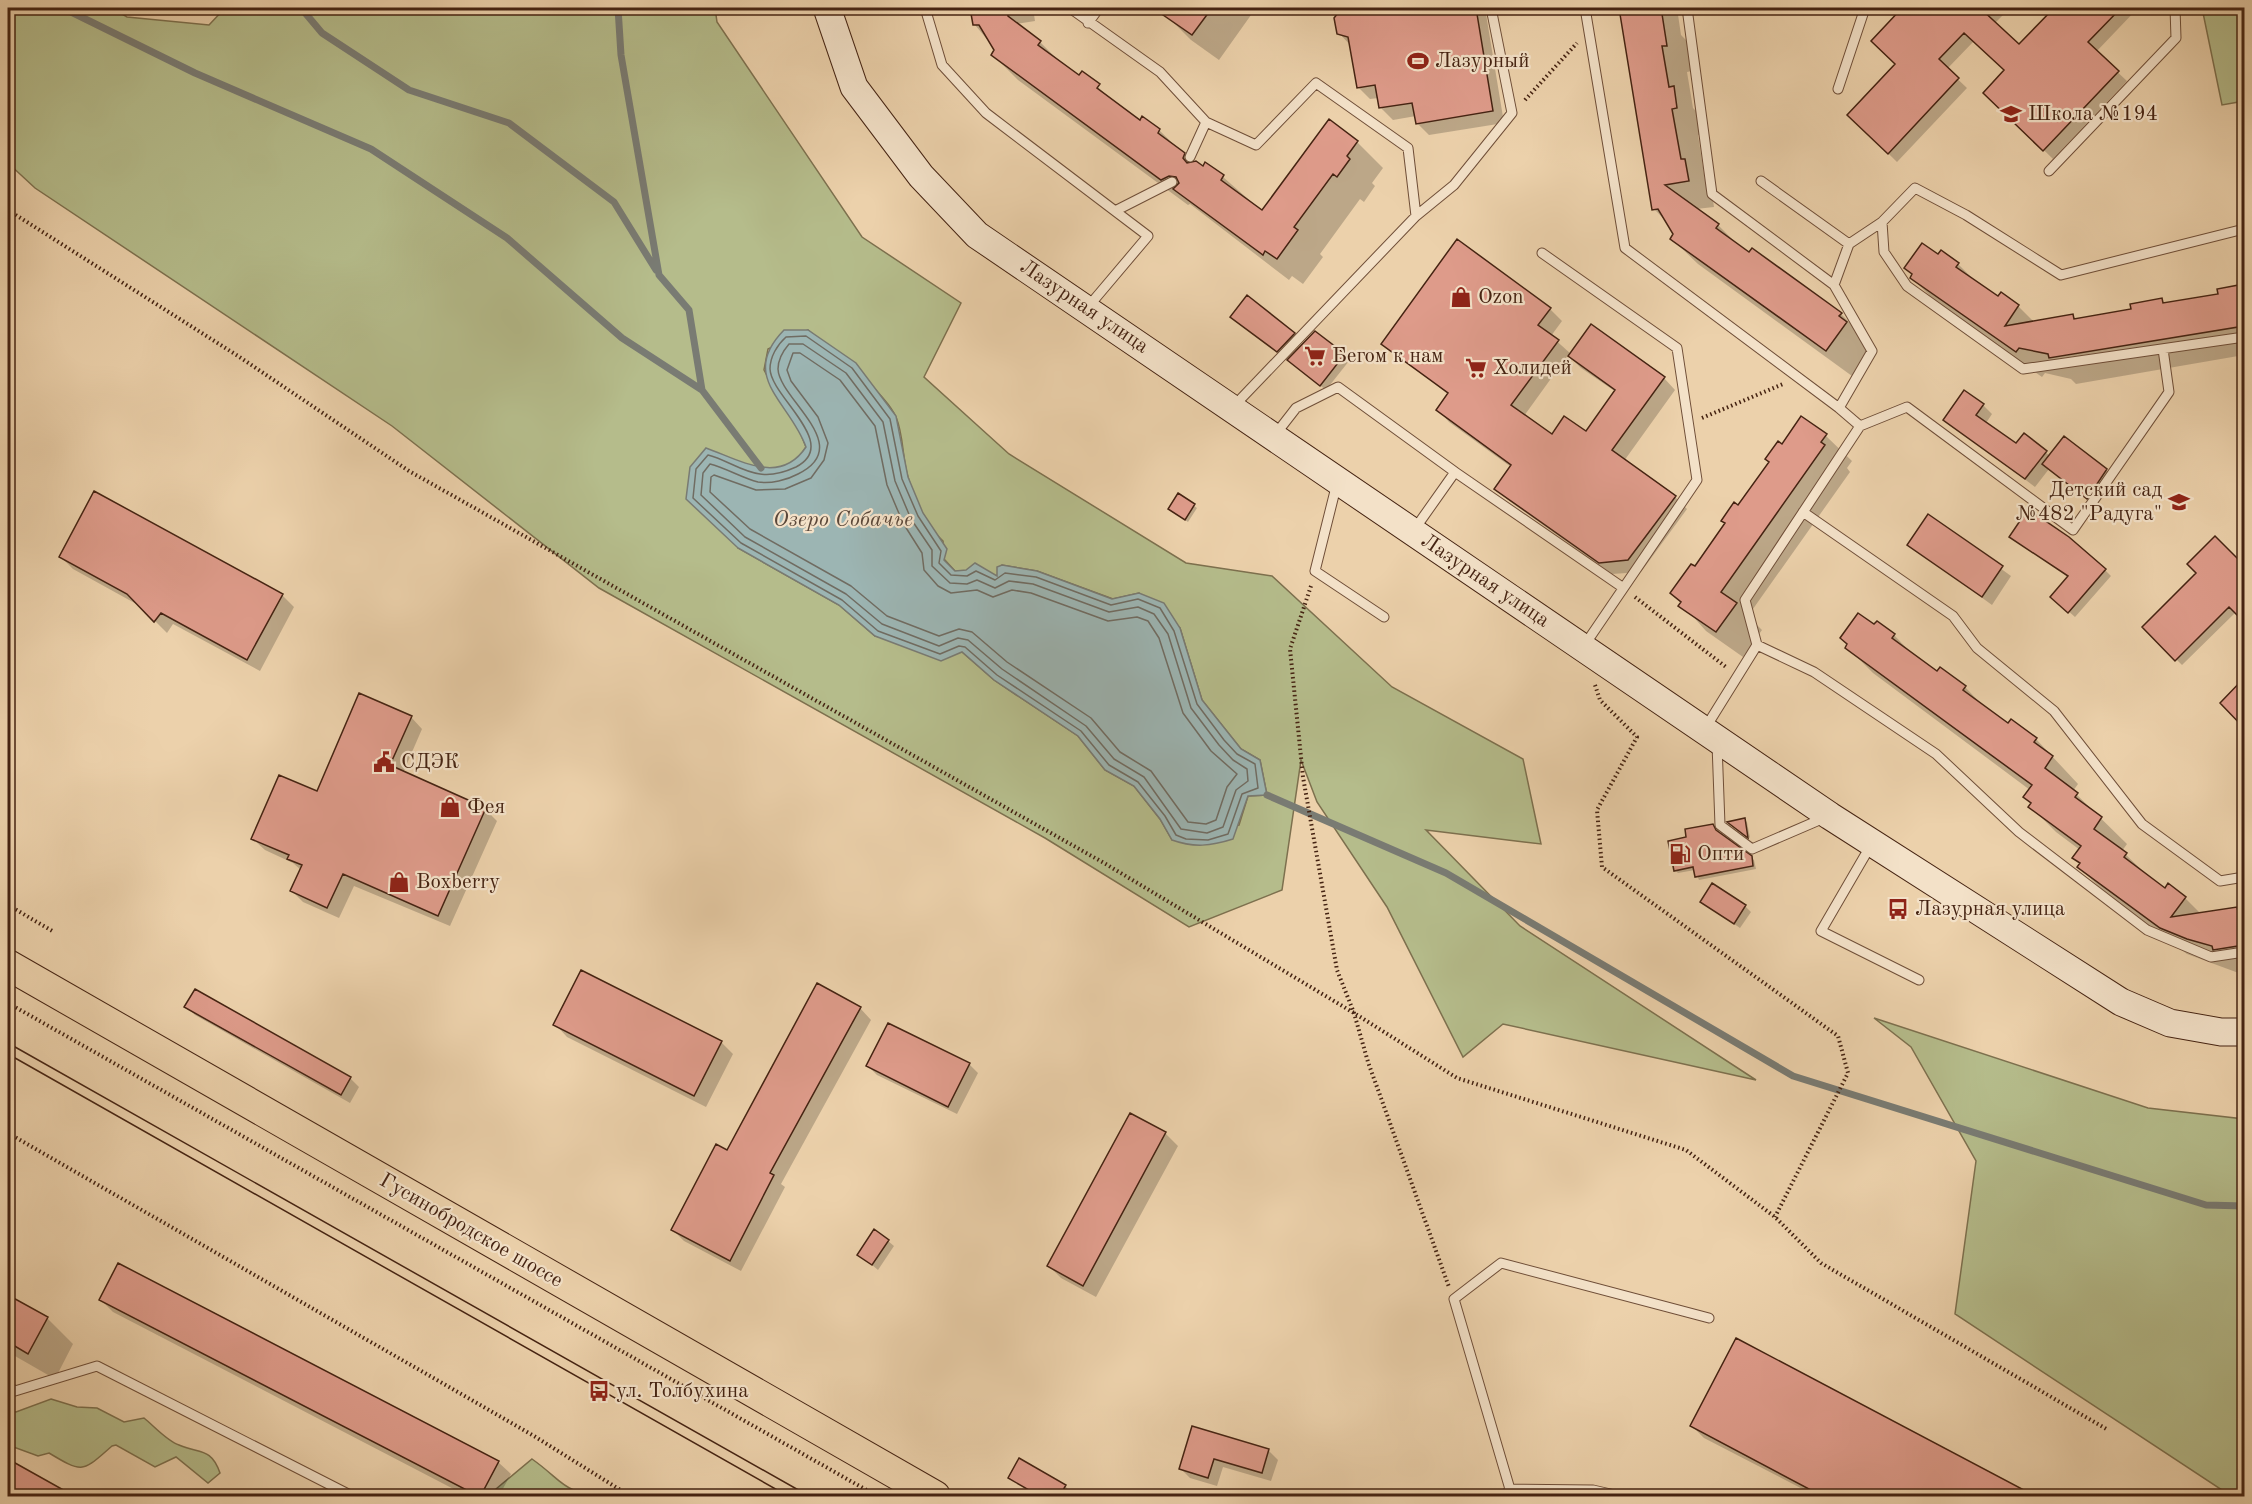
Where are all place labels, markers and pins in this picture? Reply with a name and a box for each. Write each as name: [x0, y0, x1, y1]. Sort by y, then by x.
sports icon: Лазурный: [1406, 49, 1430, 73]
place label: Лазурный: [1435, 51, 1530, 72]
school or university icon: Школа №194: [1999, 102, 2023, 126]
place label: Школа №194: [2028, 104, 2158, 125]
shop icon: Ozon: [1449, 285, 1473, 309]
place label: Ozon: [1478, 287, 1524, 308]
supermarket icon: Бегом к нам: [1303, 344, 1327, 368]
place label: Бегом к нам: [1332, 346, 1443, 367]
supermarket icon: Холидей: [1464, 356, 1488, 380]
place label: Холидей: [1493, 358, 1572, 379]
place label: Детский сад №482 "Радуга": [2016, 480, 2163, 525]
school or university icon: Детский сад №482 "Радуга": [2167, 490, 2191, 514]
public building icon: СДЭК: [372, 750, 396, 774]
place label: СДЭК: [401, 752, 459, 773]
shop icon: Фея: [438, 795, 462, 819]
place label: Фея: [467, 797, 505, 818]
fuel station icon: Опти: [1668, 842, 1692, 866]
place label: Опти: [1697, 844, 1744, 865]
shop icon: Boxberry: [387, 870, 411, 894]
place label: Boxberry: [416, 872, 500, 893]
bus stop icon: Лазурная улица: [1886, 897, 1910, 921]
place label: Лазурная улица: [1915, 899, 2065, 920]
bus stop icon: ул. Толбухина: [587, 1379, 611, 1403]
place label: ул. Толбухина: [616, 1381, 749, 1402]

